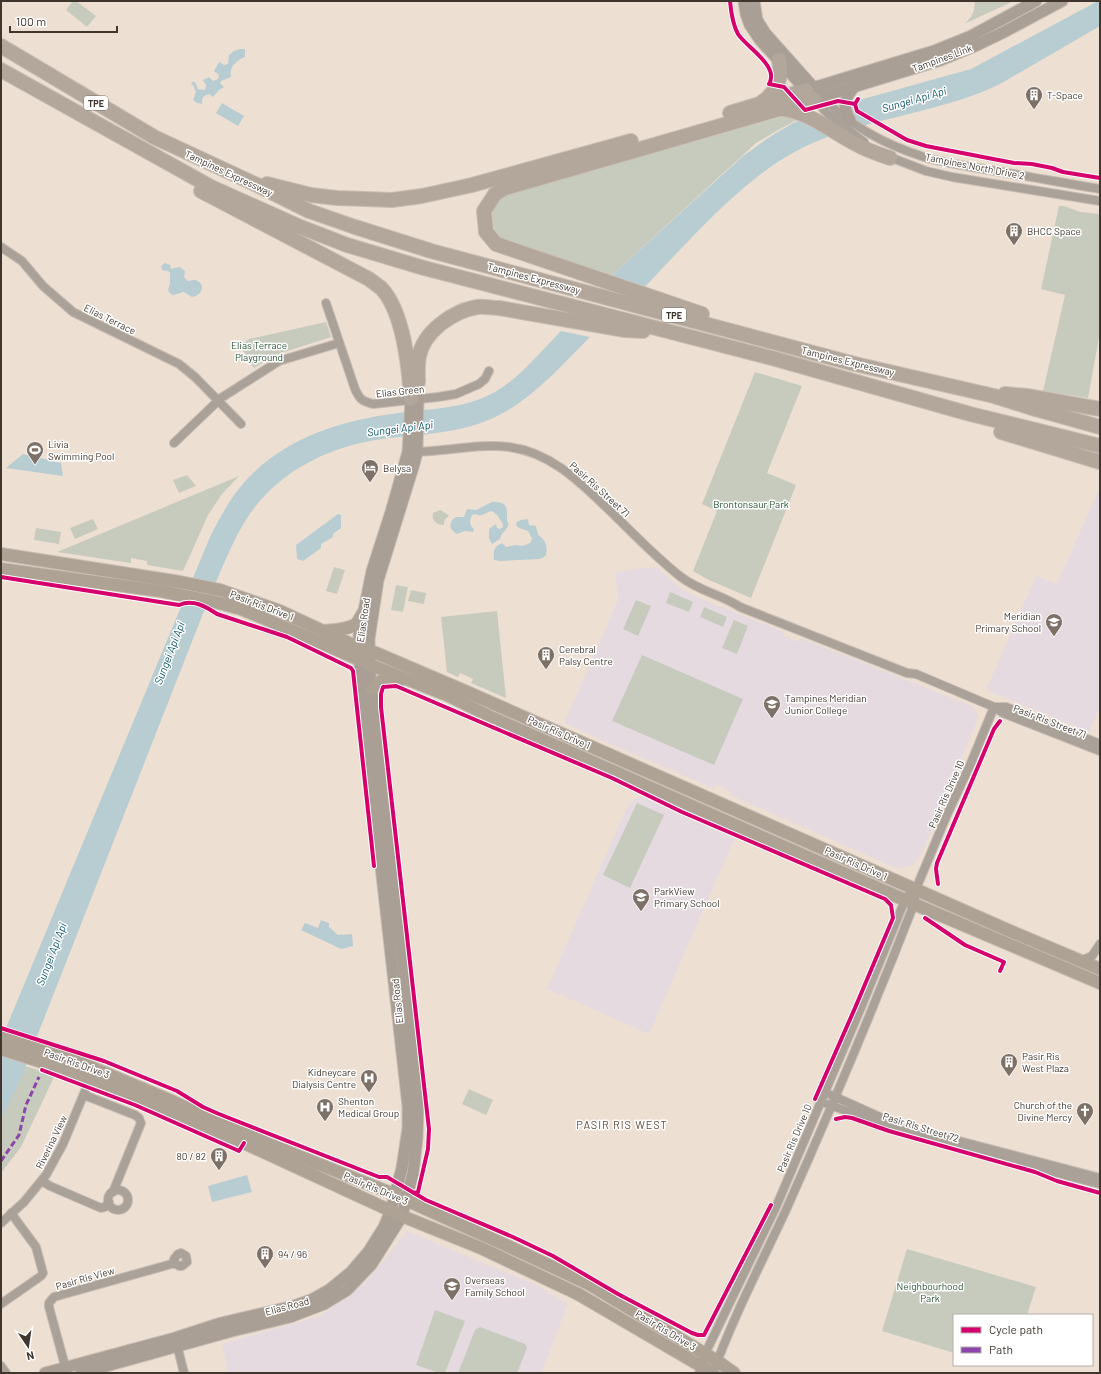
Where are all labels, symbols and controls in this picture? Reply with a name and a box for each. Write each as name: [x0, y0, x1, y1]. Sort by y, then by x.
scale bar: [10, 8, 117, 34]
text: 100 m: [16, 14, 46, 28]
street label: Tampines Link: [910, 42, 974, 74]
water label: Sungei Api Api: [880, 84, 948, 114]
building icon: T-Space: [1024, 85, 1044, 110]
place label: T-Space: [1047, 89, 1083, 101]
road number: TPE: [84, 96, 108, 110]
street label: Tampines Expressway: [183, 147, 275, 199]
street label: Tampines North Drive 2: [924, 150, 1026, 182]
building icon: BHCC Space: [1004, 221, 1024, 246]
place label: BHCC Space: [1027, 225, 1081, 237]
street label: Tampines Expressway: [486, 260, 582, 296]
street label: Elias Terrace: [82, 301, 138, 337]
road number: TPE: [662, 308, 686, 322]
park label: Elias Terrace Playground: [231, 339, 287, 363]
street label: Tampines Expressway: [800, 344, 896, 378]
street label: Elias Green: [375, 382, 425, 400]
water label: Sungei Api Api: [366, 417, 434, 438]
place label: Livia Swimming Pool: [48, 438, 114, 462]
sports icon: Livia Swimming Pool: [25, 440, 45, 465]
hotel icon: Belysa: [360, 458, 380, 483]
street label: Pasir Ris Street 71: [567, 459, 633, 519]
place label: Belysa: [383, 462, 411, 474]
park label: Brontonsaur Park: [713, 498, 789, 510]
street label: Pasir Ris Drive 1: [228, 587, 296, 623]
street label: Elias Road: [354, 597, 372, 643]
place label: Meridian Primary School: [975, 610, 1041, 634]
school or university icon: Meridian Primary School: [1044, 612, 1064, 637]
water label: Sungei Api Api: [151, 619, 187, 686]
place label: Cerebral Palsy Centre: [559, 643, 613, 667]
building icon: Cerebral Palsy Centre: [536, 645, 556, 670]
place label: Tampines Meridian Junior College: [785, 692, 867, 716]
school or university icon: Tampines Meridian Junior College: [762, 694, 782, 719]
street label: Pasir Ris Street 71: [1012, 702, 1088, 740]
street label: Pasir Ris Drive 1: [526, 713, 592, 751]
street label: Pasir Ris Drive 10: [926, 758, 966, 830]
street label: Pasir Ris Drive 1: [823, 844, 889, 882]
place label: ParkView Primary School: [654, 885, 720, 909]
school or university icon: ParkView Primary School: [631, 887, 651, 912]
water label: Sungei Api Api: [33, 920, 69, 987]
street label: Elias Road: [389, 978, 405, 1024]
street label: Pasir Ris Drive 3: [43, 1046, 111, 1080]
place label: Pasir Ris West Plaza: [1022, 1050, 1069, 1074]
building icon: Pasir Ris West Plaza: [999, 1052, 1019, 1077]
place label: Kidneycare Dialysis Centre: [292, 1066, 356, 1090]
hospital icon: Kidneycare Dialysis Centre: [359, 1068, 379, 1093]
place label: Shenton Medical Group: [338, 1095, 399, 1119]
hospital icon: Shenton Medical Group: [315, 1097, 335, 1122]
place label: Church of the Divine Mercy: [1014, 1099, 1072, 1123]
church icon: Church of the Divine Mercy: [1075, 1101, 1095, 1126]
street label: Pasir Ris Drive 10: [774, 1102, 814, 1174]
street label: Pasir Ris Street 72: [882, 1110, 960, 1144]
street label: Riverina View: [33, 1113, 69, 1171]
district label: PASIR RIS WEST: [576, 1118, 668, 1131]
building icon: 80 / 82: [209, 1146, 229, 1171]
place label: 80 / 82: [177, 1150, 206, 1162]
street label: Pasir Ris Drive 3: [342, 1169, 410, 1207]
building icon: 94 / 96: [255, 1244, 275, 1269]
place label: 94 / 96: [278, 1248, 307, 1260]
street label: Pasir Ris View: [54, 1264, 116, 1292]
place label: Overseas Family School: [465, 1274, 525, 1298]
school or university icon: Overseas Family School: [442, 1276, 462, 1301]
park label: Neighbourhood Park: [897, 1280, 963, 1304]
street label: Elias Road: [264, 1294, 310, 1318]
street label: Pasir Ris Drive 3: [633, 1307, 699, 1353]
legend: [953, 1314, 1093, 1366]
text: Cycle path: [989, 1322, 1043, 1336]
north arrow: [8, 1326, 48, 1366]
text: Path: [989, 1342, 1013, 1356]
text: N: [25, 1349, 35, 1363]

